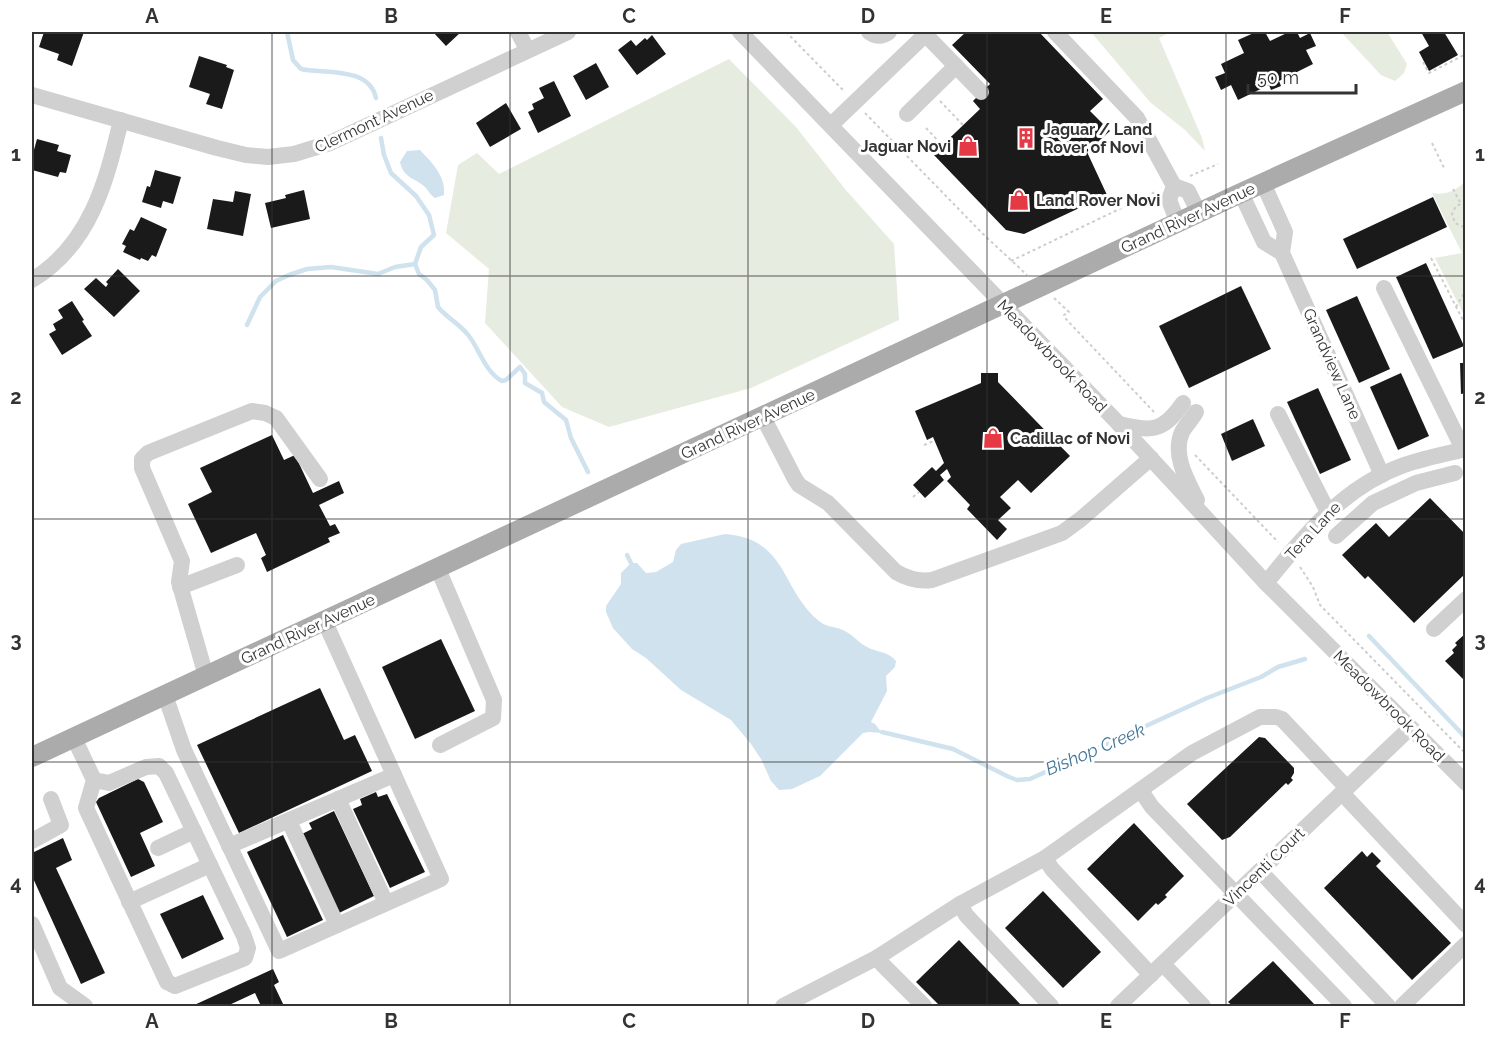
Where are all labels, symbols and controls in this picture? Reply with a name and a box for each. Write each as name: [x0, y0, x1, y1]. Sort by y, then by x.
text: A: [145, 4, 159, 28]
text: B: [384, 4, 398, 28]
text: C: [622, 4, 636, 28]
text: D: [861, 4, 875, 28]
text: E: [1100, 4, 1112, 28]
text: F: [1339, 4, 1351, 28]
scale bar: [1248, 57, 1356, 95]
text: 50 m: [1257, 67, 1299, 88]
street label: Clermont Avenue: [312, 85, 436, 157]
place label: Jaguar / Land Rover of Novi: [1043, 120, 1152, 157]
building icon: Jaguar / Land Rover of Novi: [1014, 126, 1038, 150]
shop icon: Jaguar Novi: [956, 134, 980, 158]
place label: Jaguar Novi: [861, 137, 951, 156]
text: 1: [11, 142, 21, 166]
text: 1: [1475, 142, 1485, 166]
street label: Grand River Avenue: [1118, 179, 1258, 257]
shop icon: Land Rover Novi: [1007, 188, 1031, 212]
place label: Land Rover Novi: [1036, 191, 1160, 210]
street label: Meadowbrook Road: [993, 296, 1111, 416]
street label: Grandview Lane: [1299, 305, 1365, 423]
text: 2: [10, 385, 22, 409]
street label: Grand River Avenue: [678, 385, 818, 463]
text: 2: [1474, 385, 1486, 409]
shop icon: Cadillac of Novi: [981, 426, 1005, 450]
place label: Cadillac of Novi: [1010, 429, 1130, 448]
street label: Tera Lane: [1281, 498, 1345, 564]
street label: Grand River Avenue: [238, 590, 378, 668]
text: 3: [10, 628, 22, 652]
text: 3: [1474, 628, 1486, 652]
street label: Meadowbrook Road: [1329, 646, 1449, 766]
water label: Bishop Creek: [1042, 718, 1148, 779]
street label: Vincenti Court: [1220, 823, 1309, 910]
text: 4: [10, 871, 22, 895]
text: 4: [1474, 871, 1486, 895]
text: A: [145, 1009, 159, 1033]
text: B: [384, 1009, 398, 1033]
text: C: [622, 1009, 636, 1033]
text: D: [861, 1009, 875, 1033]
text: E: [1100, 1009, 1112, 1033]
text: F: [1339, 1009, 1351, 1033]

